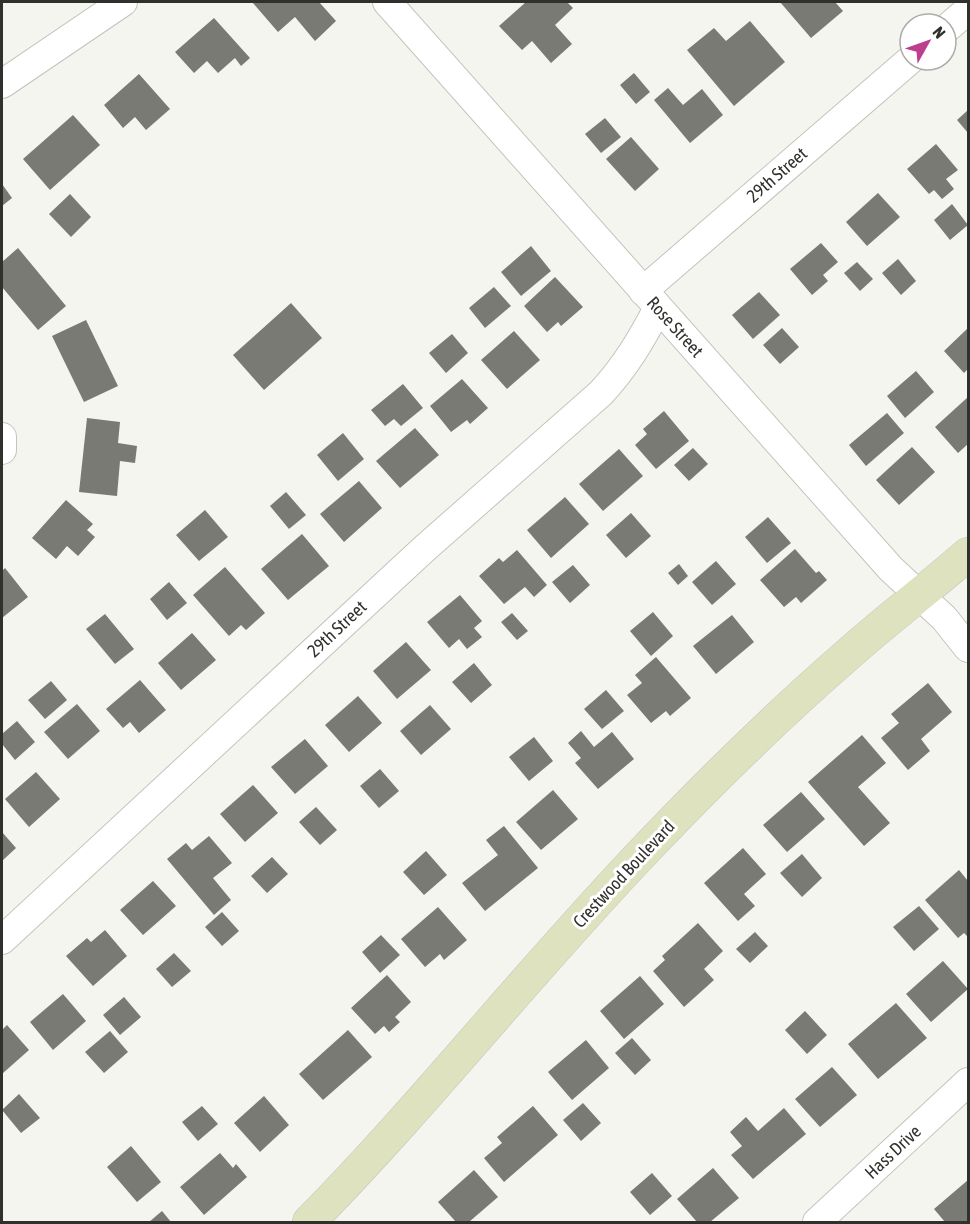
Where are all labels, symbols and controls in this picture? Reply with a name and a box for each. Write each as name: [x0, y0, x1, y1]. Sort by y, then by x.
north arrow: [898, 12, 958, 72]
text: N: [930, 23, 949, 42]
street label: 29th Street: [742, 143, 811, 206]
street label: Rose Street: [643, 292, 708, 361]
street label: 29th Street: [303, 596, 370, 661]
street label: Crestwood Boulevard: [568, 816, 679, 932]
street label: Hass Drive: [860, 1120, 925, 1183]

